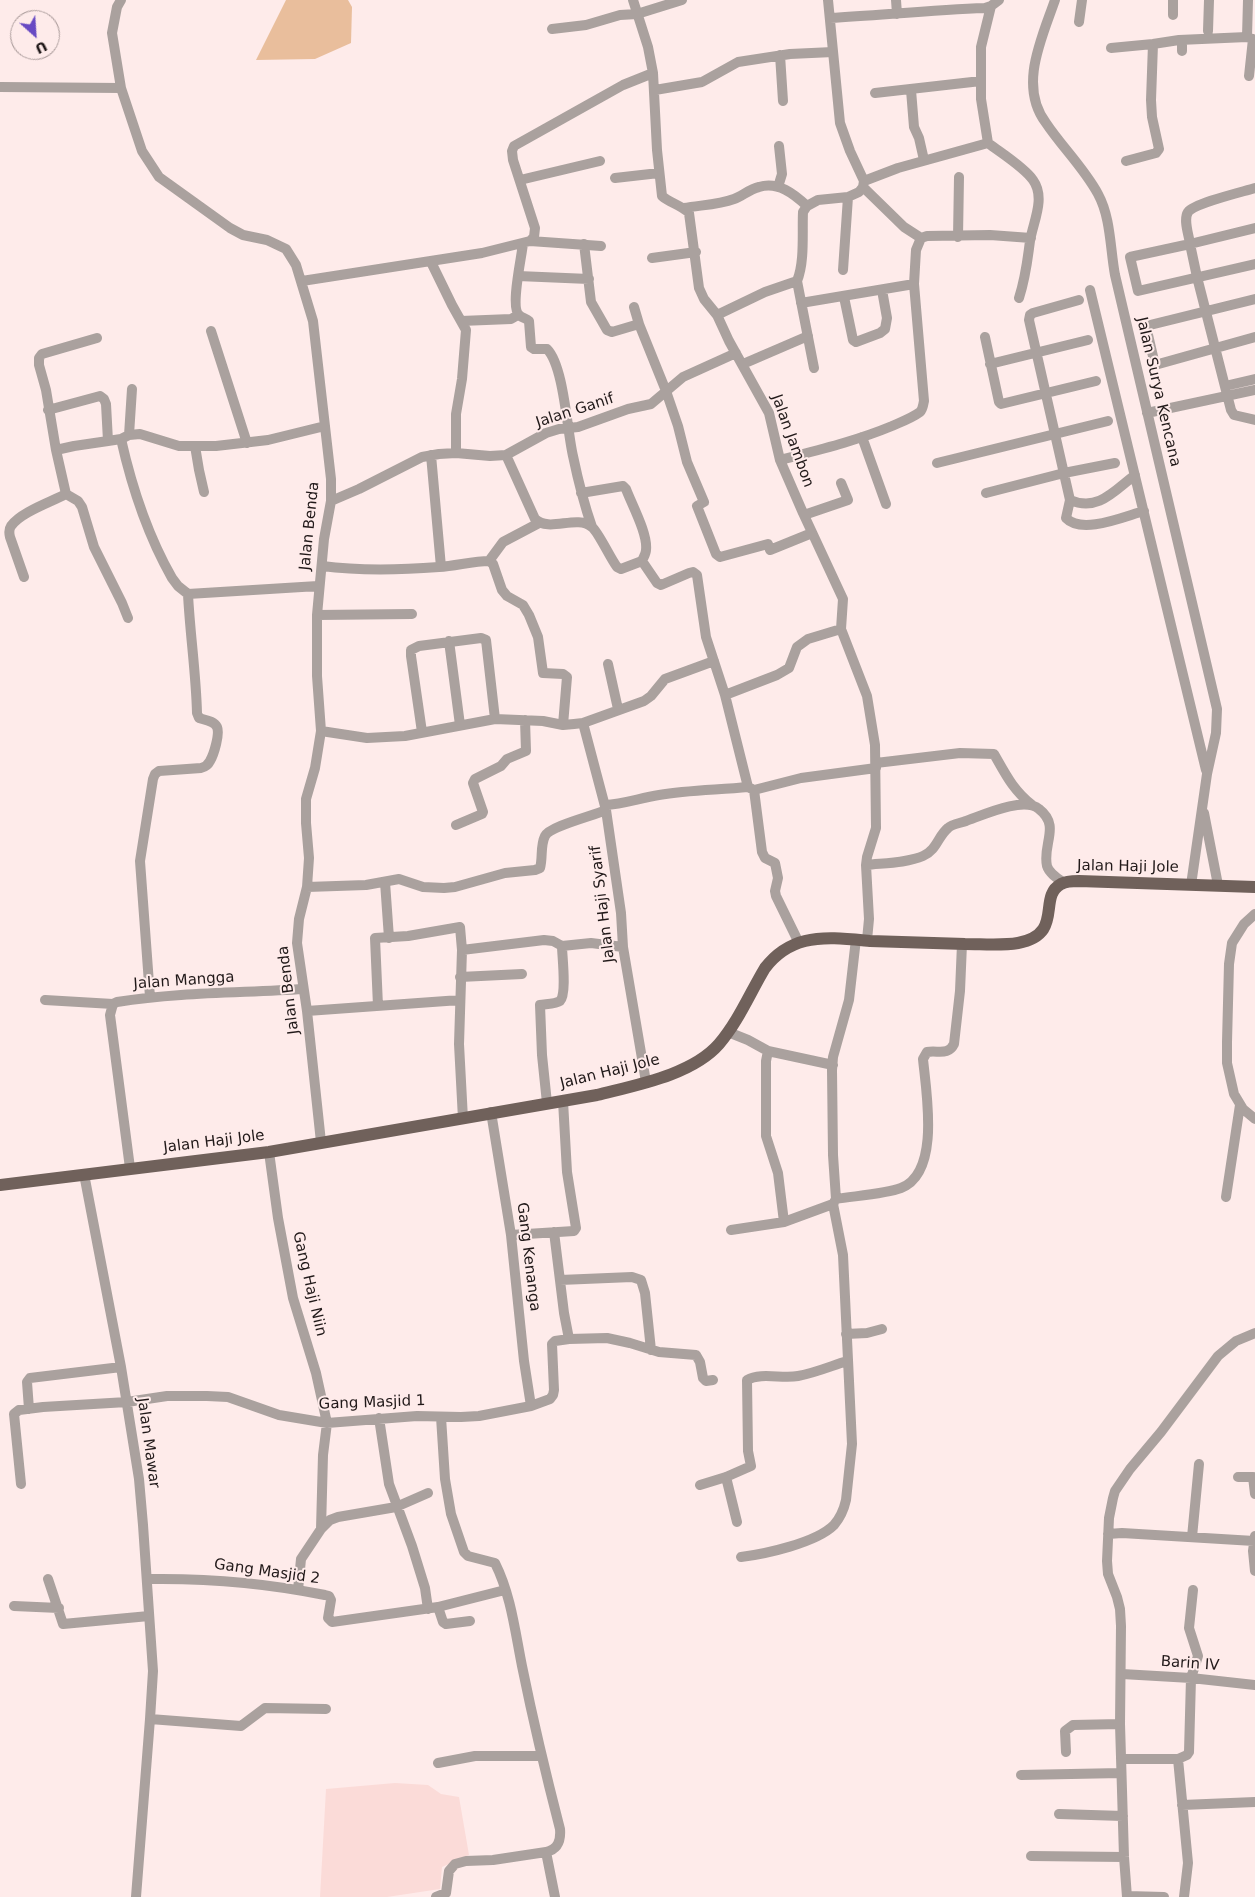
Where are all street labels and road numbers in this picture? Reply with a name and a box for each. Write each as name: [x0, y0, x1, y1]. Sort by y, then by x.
street label: Jalan Surya Kencana: [1132, 315, 1184, 469]
street label: Jalan Ganif: [534, 390, 616, 432]
street label: Jalan Jambon: [767, 392, 817, 490]
street label: Jalan Benda: [296, 481, 324, 571]
street label: Jalan Haji Syarif: [587, 844, 619, 964]
street label: Jalan Haji Jole: [1077, 857, 1179, 877]
street label: Jalan Benda: [275, 945, 303, 1035]
street label: Jalan Mangga: [133, 968, 235, 994]
street label: Jalan Haji Jole: [558, 1051, 662, 1093]
street label: Jalan Haji Jole: [162, 1127, 266, 1157]
street label: Gang Kenanga: [512, 1201, 544, 1313]
street label: Gang Haji Niin: [288, 1230, 330, 1338]
street label: Gang Masjid 1: [318, 1392, 426, 1414]
street label: Jalan Mawar: [133, 1397, 163, 1489]
street label: Gang Masjid 2: [213, 1556, 321, 1588]
street label: Barin IV: [1160, 1653, 1220, 1675]

